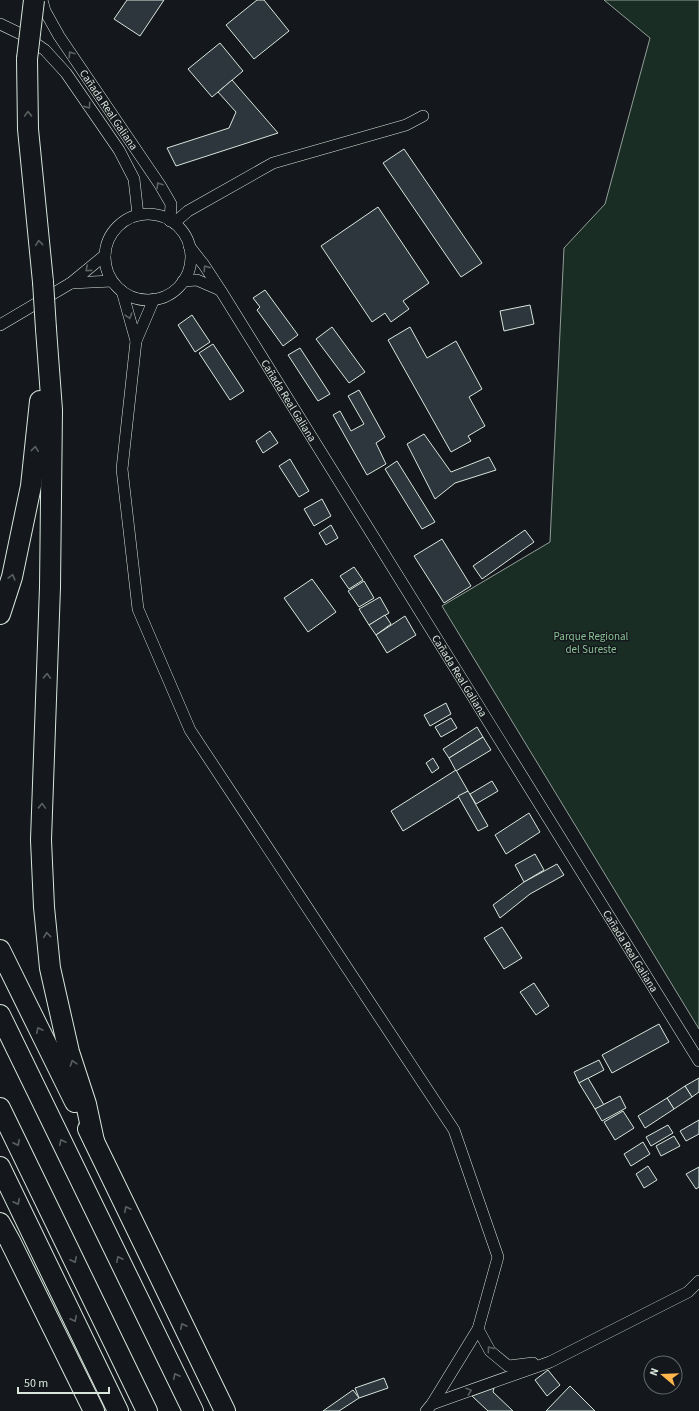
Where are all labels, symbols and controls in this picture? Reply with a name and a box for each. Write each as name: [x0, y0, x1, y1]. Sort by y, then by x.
one-way arrow: [69, 51, 76, 58]
street label: Cañada Real Galiana: [76, 66, 142, 153]
one-way arrow: [83, 101, 90, 108]
one-way arrow: [23, 111, 32, 117]
one-way arrow: [157, 182, 164, 189]
one-way arrow: [35, 240, 44, 246]
one-way arrow: [85, 264, 93, 271]
one-way arrow: [203, 265, 211, 272]
one-way arrow: [124, 312, 133, 319]
street label: Cañada Real Galiana: [258, 356, 320, 444]
one-way arrow: [30, 446, 39, 452]
one-way arrow: [7, 574, 16, 581]
park label: Parque Regional del Sureste: [554, 629, 629, 657]
street label: Cañada Real Galiana: [429, 632, 491, 720]
one-way arrow: [43, 673, 51, 679]
one-way arrow: [38, 803, 47, 809]
street label: Cañada Real Galiana: [599, 907, 662, 995]
one-way arrow: [43, 932, 52, 938]
one-way arrow: [37, 1027, 44, 1035]
one-way arrow: [69, 1059, 78, 1066]
one-way arrow: [12, 1139, 20, 1147]
one-way arrow: [59, 1139, 67, 1147]
one-way arrow: [12, 1198, 20, 1205]
one-way arrow: [124, 1205, 132, 1213]
one-way arrow: [69, 1256, 77, 1264]
one-way arrow: [116, 1256, 124, 1264]
one-way arrow: [69, 1315, 77, 1322]
one-way arrow: [180, 1322, 188, 1330]
one-way arrow: [488, 1346, 495, 1353]
north arrow: [643, 1355, 683, 1395]
text: N: [646, 1366, 662, 1378]
scale bar: [18, 1369, 109, 1395]
one-way arrow: [173, 1373, 181, 1380]
text: 50 m: [24, 1375, 48, 1392]
one-way arrow: [465, 1387, 472, 1395]

